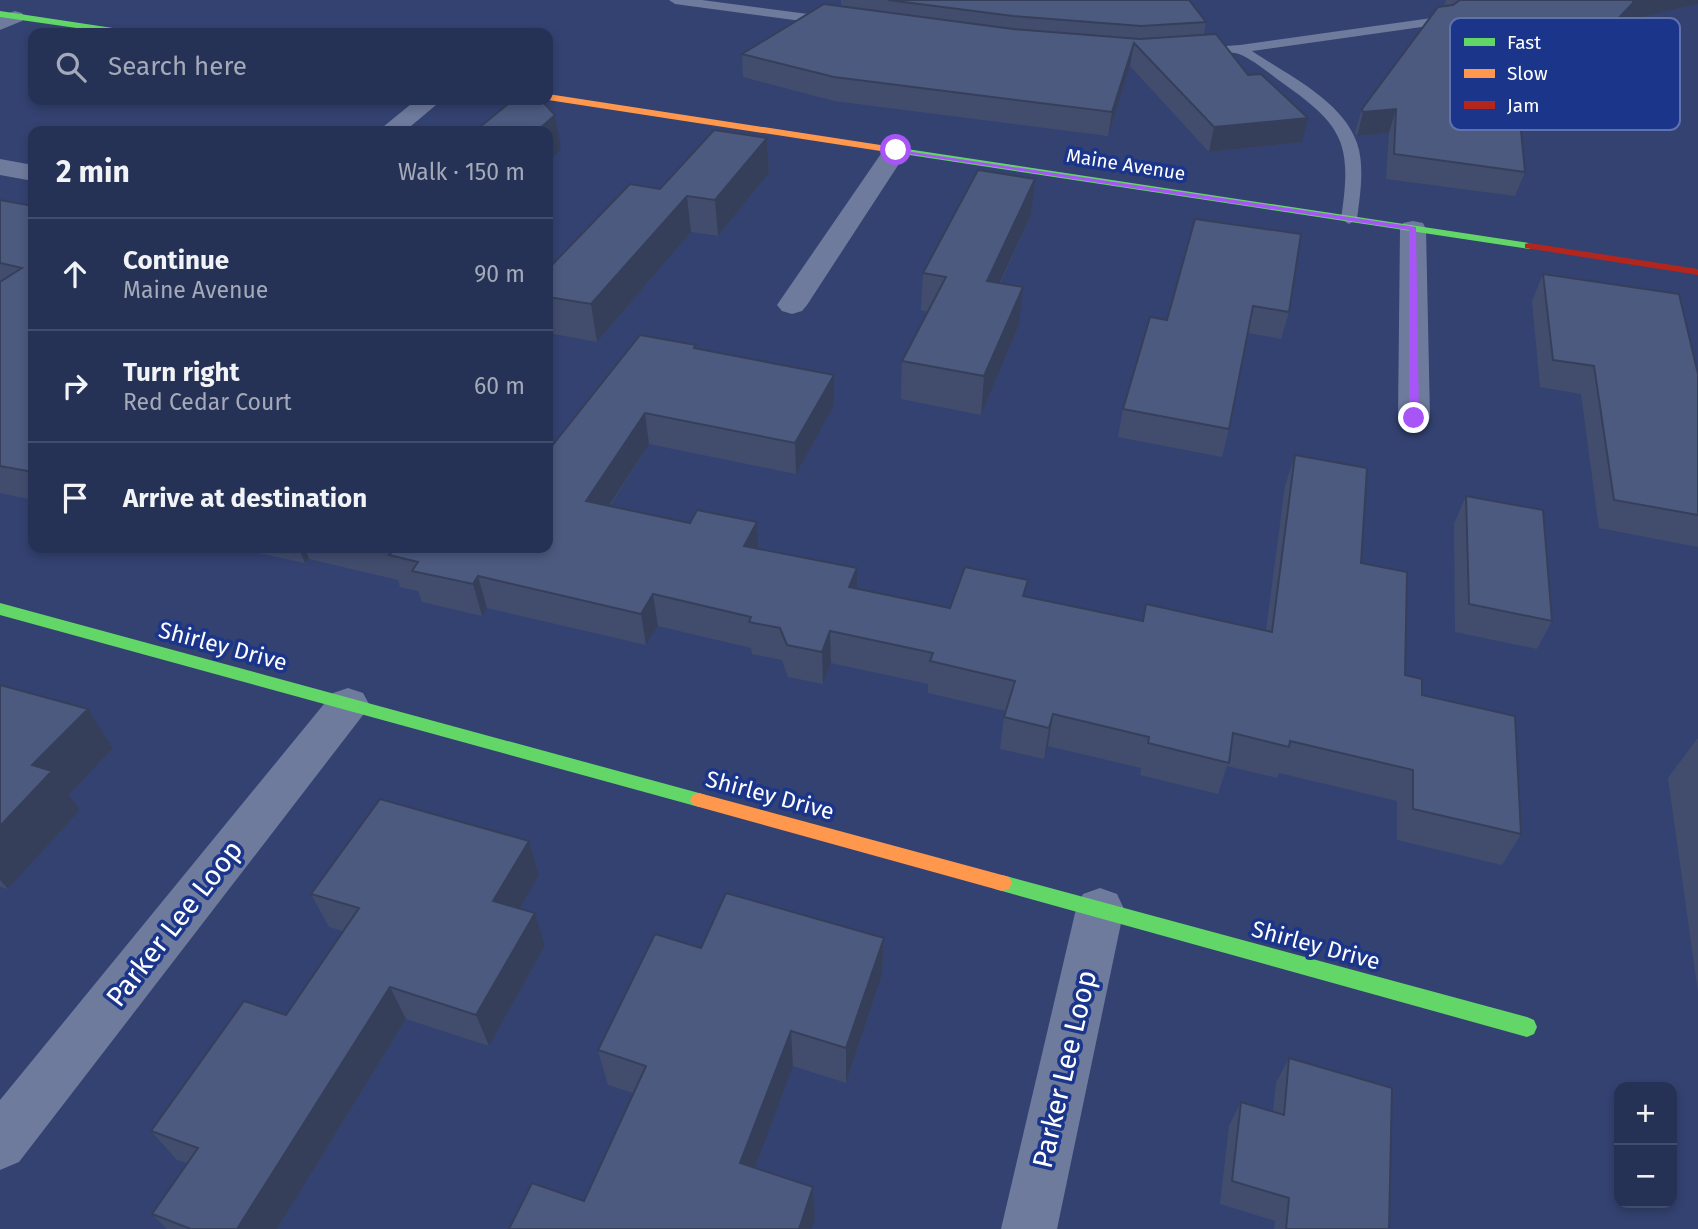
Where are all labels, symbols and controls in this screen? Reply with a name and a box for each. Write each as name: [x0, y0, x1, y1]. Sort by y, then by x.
legend: [1450, 18, 1680, 130]
search box: [28, 28, 553, 105]
text: Fast: [1507, 31, 1541, 54]
icon: search: [52, 48, 90, 86]
text: Search here: [108, 51, 247, 82]
text: Slow: [1507, 62, 1548, 85]
text: Jam: [1507, 94, 1539, 117]
route start: [880, 134, 911, 165]
street label: Maine Avenue: [1065, 144, 1187, 185]
text: 2 min: [56, 154, 130, 190]
text: Walk · 150 m: [398, 158, 525, 186]
text: Continue: [123, 245, 229, 276]
icon: ahead: [56, 255, 94, 293]
text: 90 m: [474, 260, 525, 288]
text: Maine Avenue: [123, 276, 268, 304]
text: Turn right: [123, 357, 240, 388]
icon: right: [56, 367, 94, 405]
text: 60 m: [474, 372, 525, 400]
text: Red Cedar Court: [123, 388, 292, 416]
route end: [1398, 402, 1429, 433]
icon: arrive: [56, 479, 94, 517]
text: Arrive at destination: [123, 483, 367, 514]
street label: Shirley Drive: [156, 615, 290, 677]
street label: Shirley Drive: [703, 764, 837, 826]
street label: Parker Lee Loop: [99, 834, 250, 1013]
street label: Shirley Drive: [1249, 914, 1383, 976]
street label: Parker Lee Loop: [1026, 967, 1103, 1171]
map controls: [1614, 1082, 1677, 1208]
button: +: [1614, 1082, 1677, 1145]
button: −: [1614, 1145, 1677, 1208]

